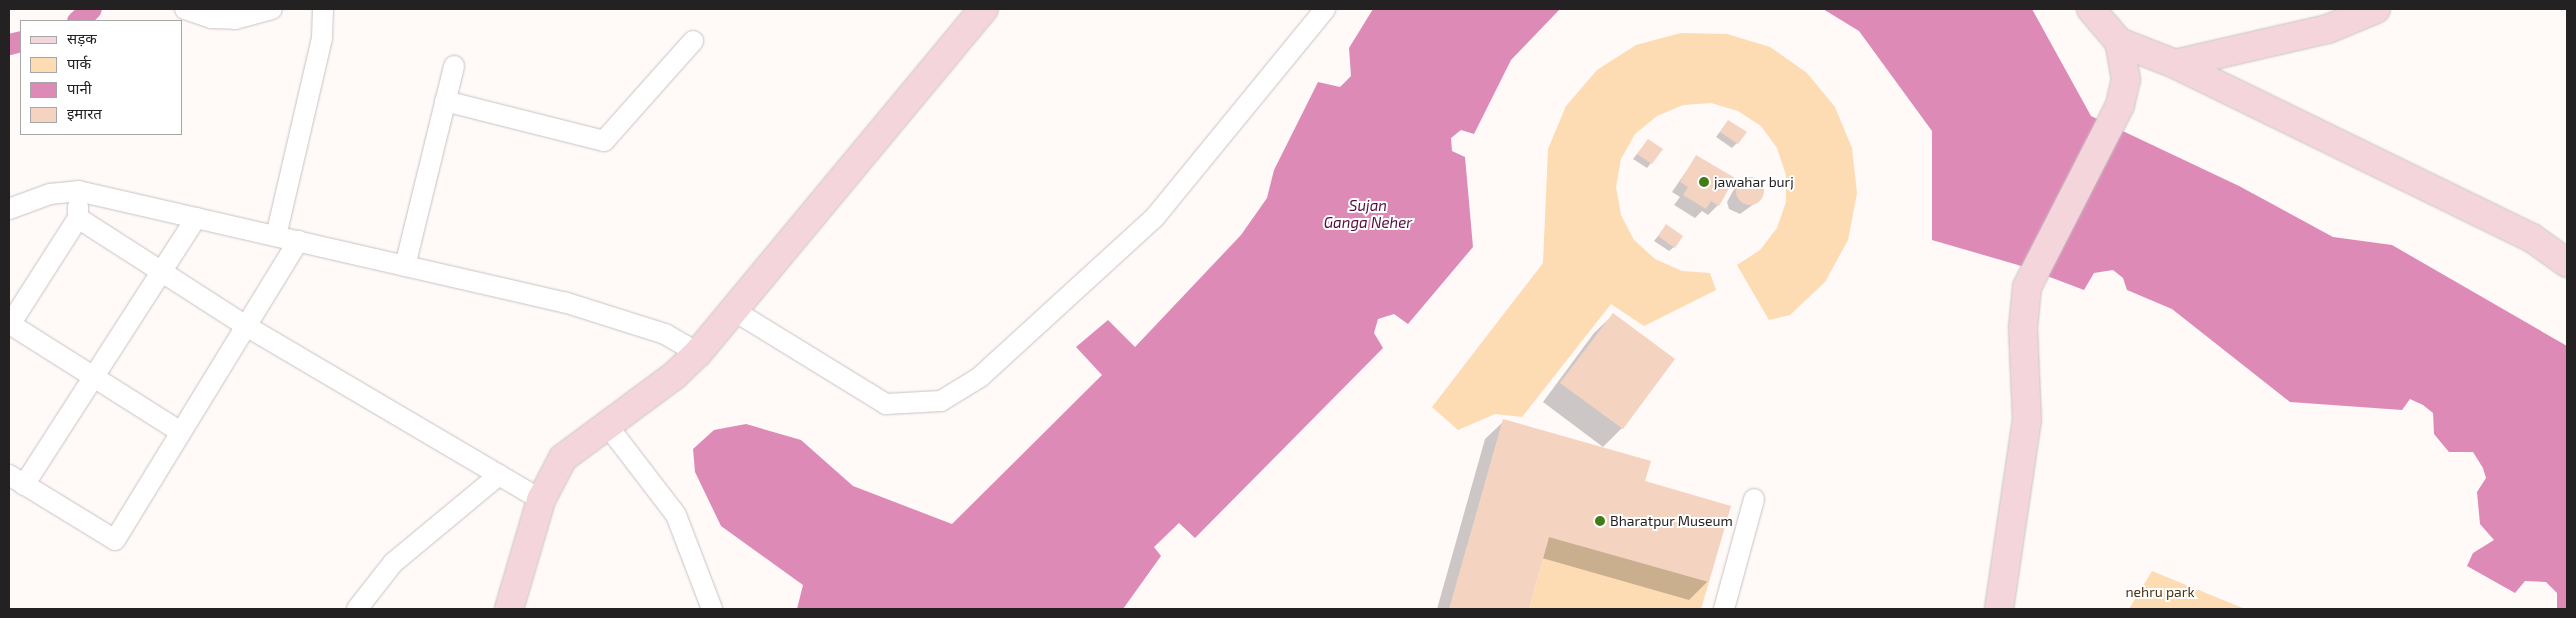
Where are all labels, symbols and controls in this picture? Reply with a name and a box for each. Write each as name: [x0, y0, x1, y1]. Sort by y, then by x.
legend: [20, 20, 182, 135]
text: सड़क: [67, 29, 97, 47]
text: पार्क: [67, 54, 91, 72]
text: पानी: [67, 79, 92, 97]
text: इमारत: [67, 104, 102, 122]
place label: jawahar burj: [1714, 174, 1794, 190]
marker: jawahar burj: [1698, 176, 1710, 188]
water label: Sujan Ganga Neher: [1324, 196, 1412, 231]
place label: Bharatpur Museum: [1610, 513, 1733, 529]
marker: Bharatpur Museum: [1594, 515, 1606, 527]
park label: nehru park: [2125, 584, 2195, 600]

